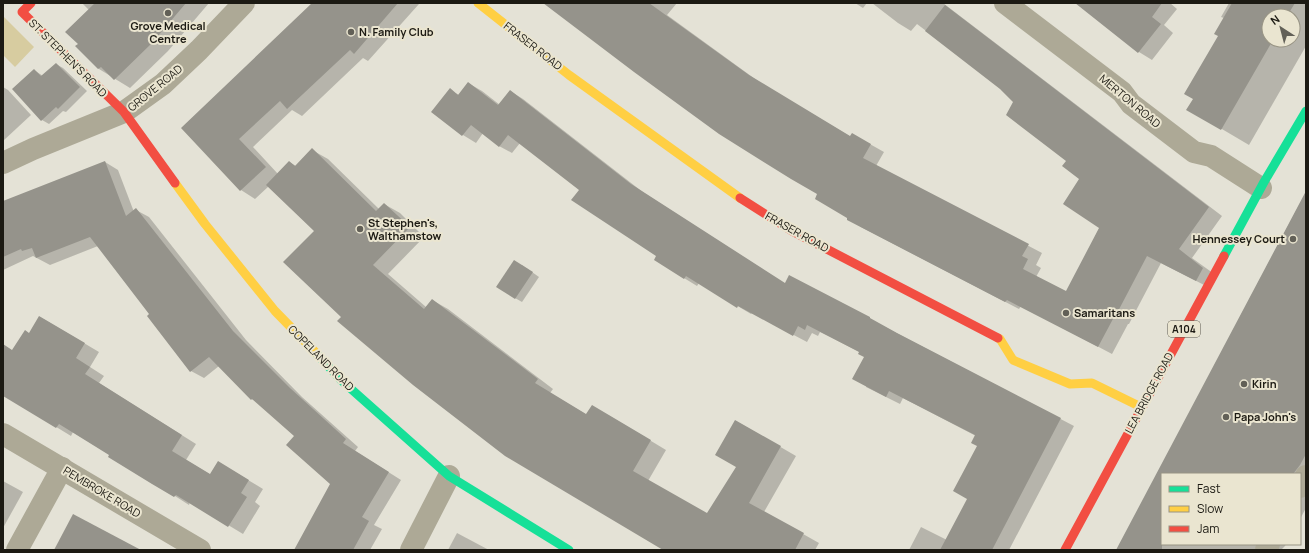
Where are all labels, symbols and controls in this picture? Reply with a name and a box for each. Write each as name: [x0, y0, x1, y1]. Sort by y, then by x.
marker: Grove Medical Centre: [163, 8, 173, 18]
north arrow: [1261, 8, 1301, 48]
text: N: [1267, 11, 1283, 28]
street label: ST. STEPHEN'S ROAD: [26, 15, 111, 100]
place label: Grove Medical Centre: [130, 18, 206, 46]
street label: FRASER ROAD: [501, 18, 566, 73]
place label: N. Family Club: [359, 24, 434, 39]
marker: N. Family Club: [346, 27, 356, 37]
street label: GROVE ROAD: [124, 61, 185, 114]
street label: MERTON ROAD: [1096, 71, 1164, 131]
street label: FRASER ROAD: [763, 208, 832, 255]
place label: St Stephen's, Walthamstow: [368, 215, 442, 243]
marker: St Stephen's, Walthamstow: [355, 224, 365, 234]
place label: Hennessey Court: [1193, 231, 1285, 246]
marker: Hennessey Court: [1288, 234, 1298, 244]
place label: Samaritans: [1074, 305, 1135, 320]
marker: Samaritans: [1061, 308, 1071, 318]
street label: COPELAND ROAD: [285, 321, 358, 394]
road number: A104: [1168, 321, 1200, 337]
street label: LEA BRIDGE ROAD: [1121, 350, 1176, 436]
place label: Kirin: [1252, 376, 1277, 391]
marker: Kirin: [1239, 379, 1249, 389]
place label: Papa John's: [1234, 409, 1296, 424]
marker: Papa John's: [1221, 412, 1231, 422]
street label: PEMBROKE ROAD: [61, 463, 144, 521]
legend: [1161, 473, 1301, 545]
text: Fast: [1197, 480, 1221, 497]
text: Slow: [1197, 500, 1223, 517]
text: Jam: [1197, 520, 1219, 537]

